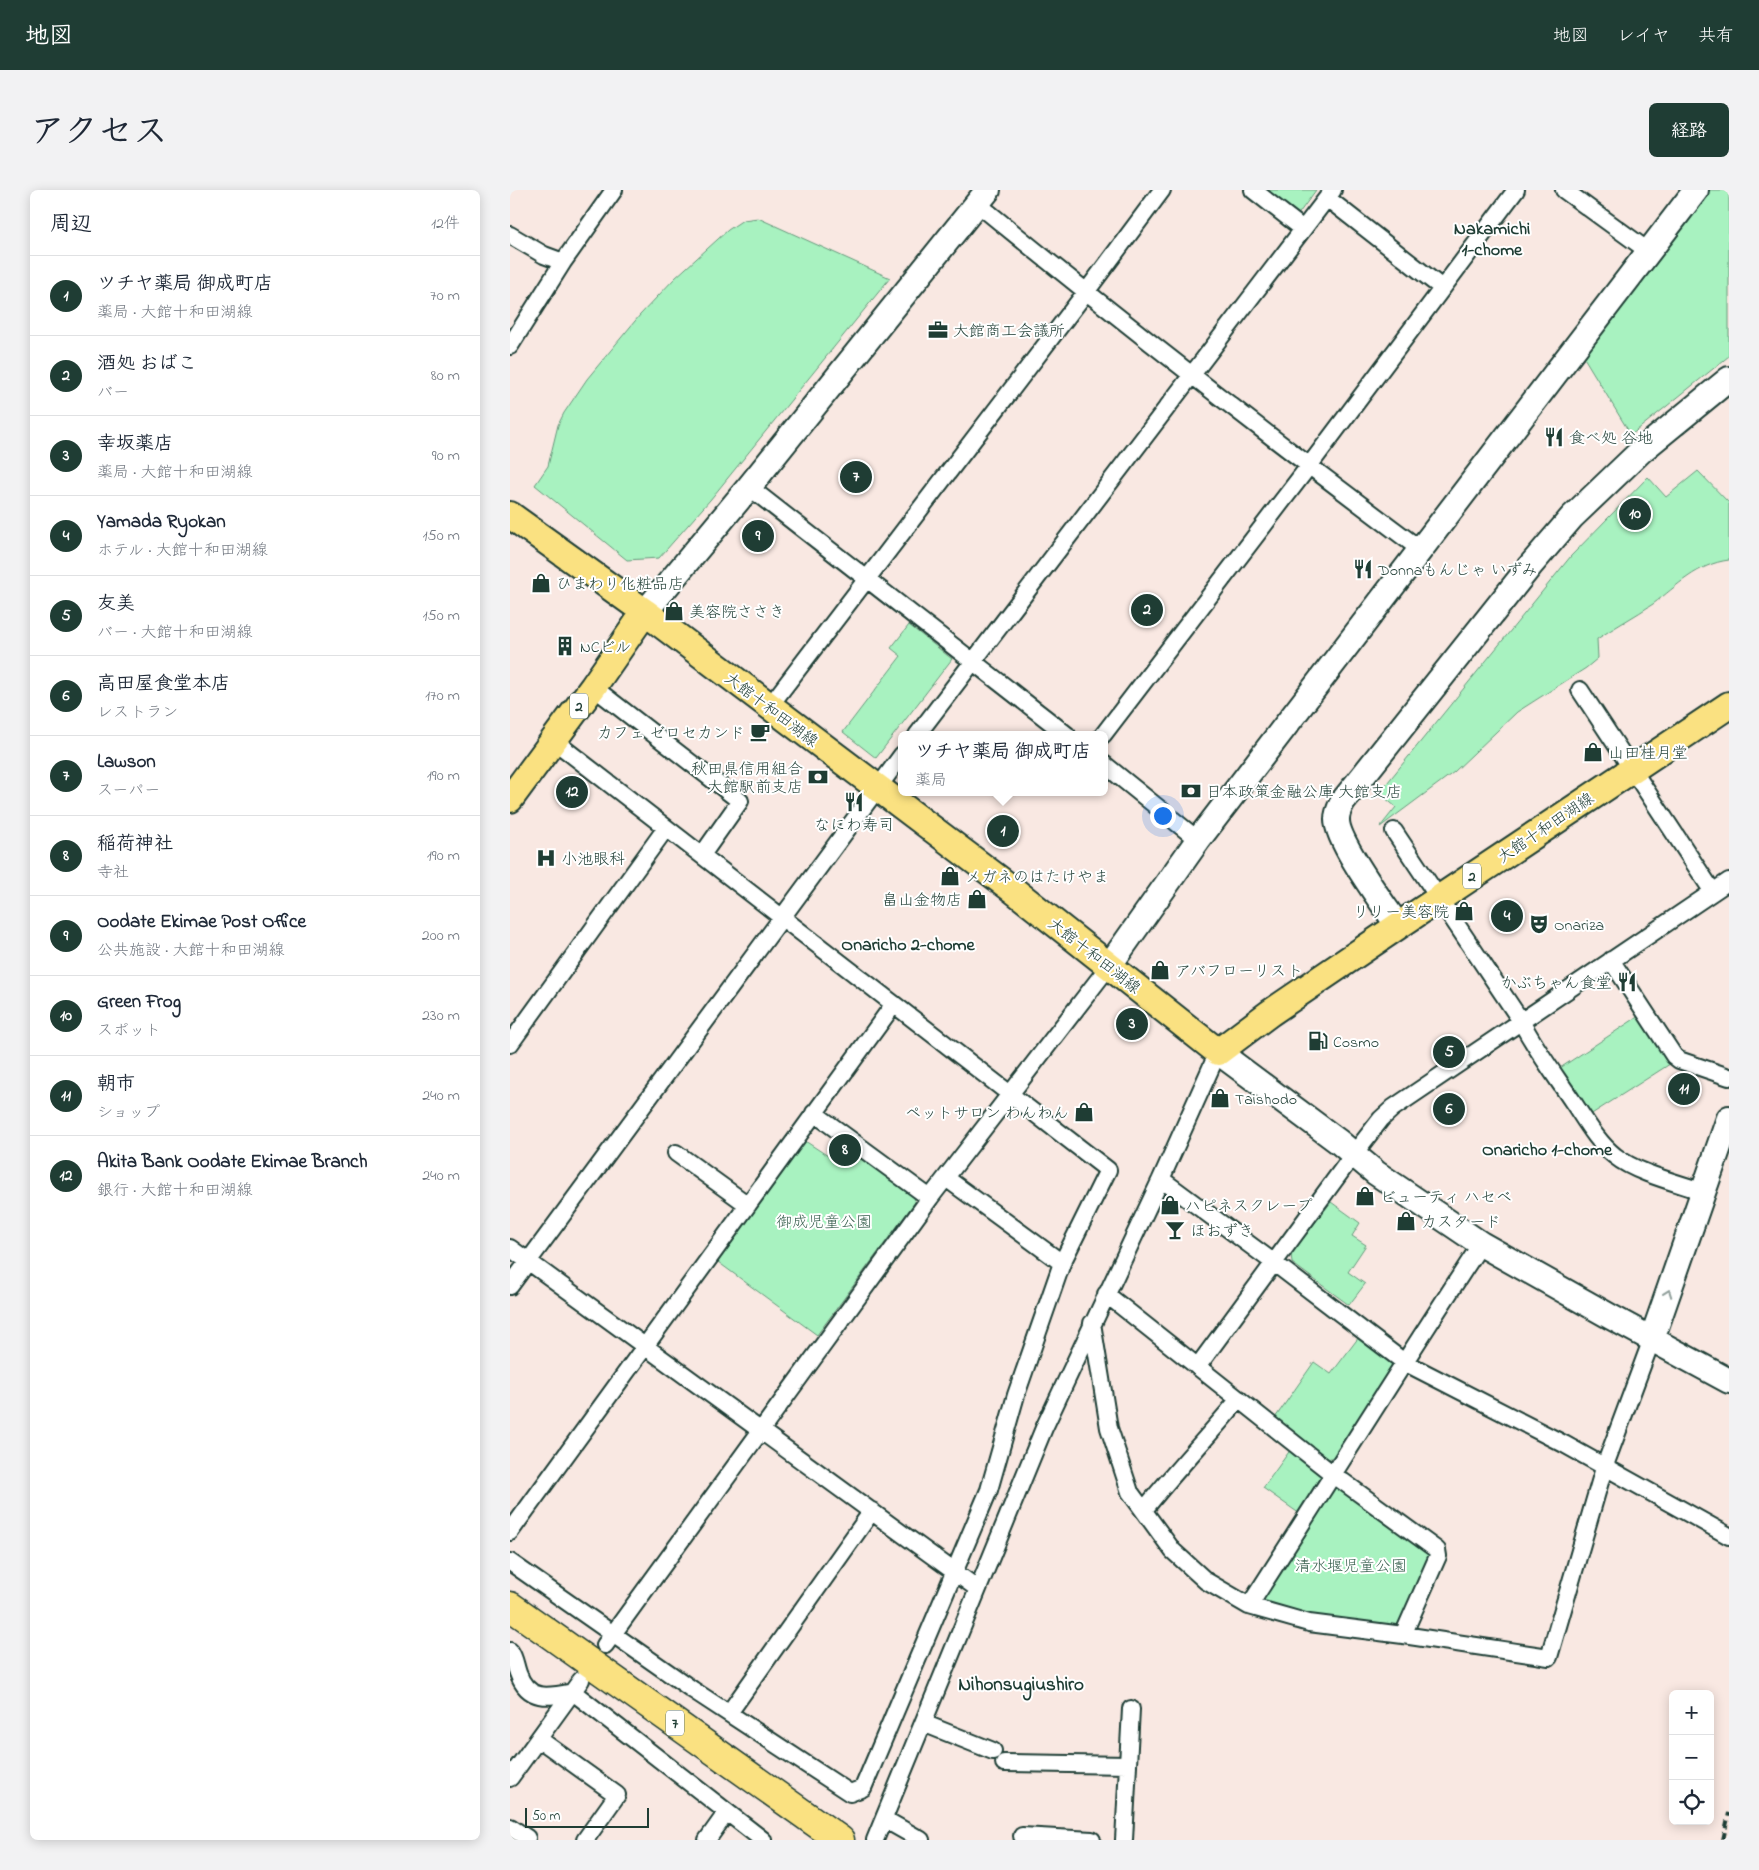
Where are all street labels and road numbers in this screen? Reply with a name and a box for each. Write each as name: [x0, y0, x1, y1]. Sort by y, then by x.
street label: 大館十和田湖線: [719, 667, 823, 754]
road number: 2: [570, 694, 588, 718]
street label: 大館十和田湖線: [1493, 787, 1599, 870]
road number: 2: [1463, 864, 1481, 888]
street label: 大館十和田湖線: [1042, 913, 1145, 1001]
road number: 7: [666, 1710, 684, 1736]

